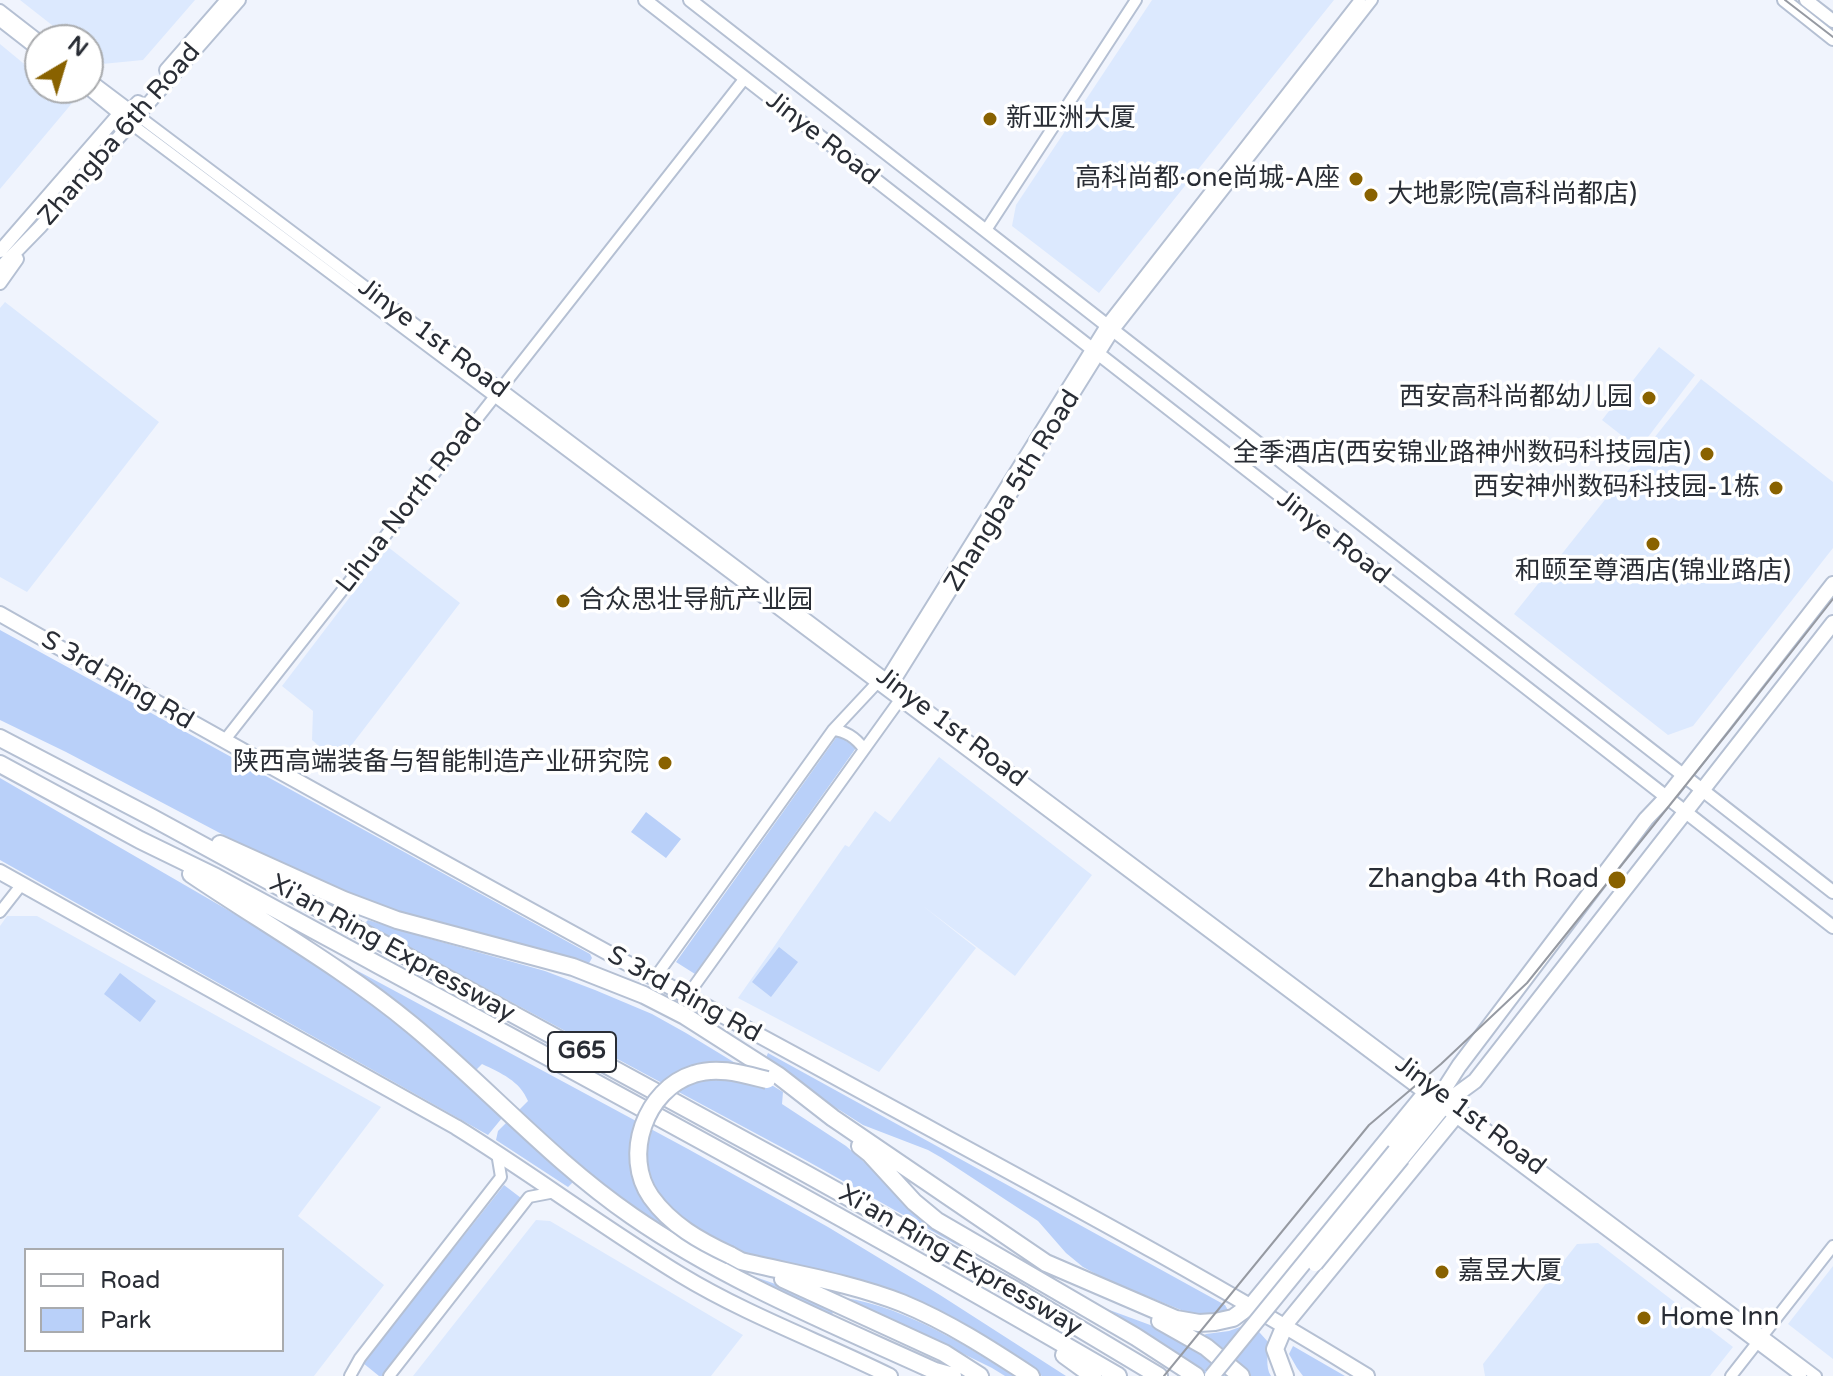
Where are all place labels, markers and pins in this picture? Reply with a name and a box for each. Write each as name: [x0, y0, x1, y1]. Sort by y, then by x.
place label: 新亚洲大厦: [1006, 103, 1136, 135]
marker: 新亚洲大厦: [981, 110, 999, 128]
place label: 高科尚都·one尚城-A座: [1075, 163, 1340, 195]
marker: 高科尚都·one尚城-A座: [1347, 170, 1365, 188]
place label: 大地影院(高科尚都店): [1387, 179, 1637, 211]
marker: 大地影院(高科尚都店): [1362, 186, 1380, 204]
place label: 西安高科尚都幼儿园: [1399, 382, 1633, 414]
marker: 西安高科尚都幼儿园: [1640, 389, 1658, 407]
place label: 全季酒店(西安锦业路神州数码科技园店): [1233, 438, 1691, 470]
marker: 全季酒店(西安锦业路神州数码科技园店): [1698, 445, 1716, 463]
place label: 西安神州数码科技园-1栋: [1473, 472, 1760, 504]
marker: 西安神州数码科技园-1栋: [1767, 479, 1785, 497]
marker: 和颐至尊酒店(锦业路店): [1644, 535, 1662, 553]
place label: 和颐至尊酒店(锦业路店): [1515, 556, 1791, 588]
place label: 合众思壮导航产业园: [579, 585, 813, 617]
marker: 合众思壮导航产业园: [554, 592, 572, 610]
place label: 陕西高端装备与智能制造产业研究院: [233, 747, 649, 779]
marker: 陕西高端装备与智能制造产业研究院: [656, 754, 674, 772]
place label: Zhangba 4th Road: [1368, 864, 1599, 896]
marker: Zhangba 4th Road: [1606, 869, 1628, 891]
place label: 嘉昱大厦: [1458, 1256, 1562, 1288]
marker: 嘉昱大厦: [1433, 1263, 1451, 1281]
place label: Home Inn: [1660, 1302, 1779, 1334]
marker: Home Inn: [1635, 1309, 1653, 1327]

